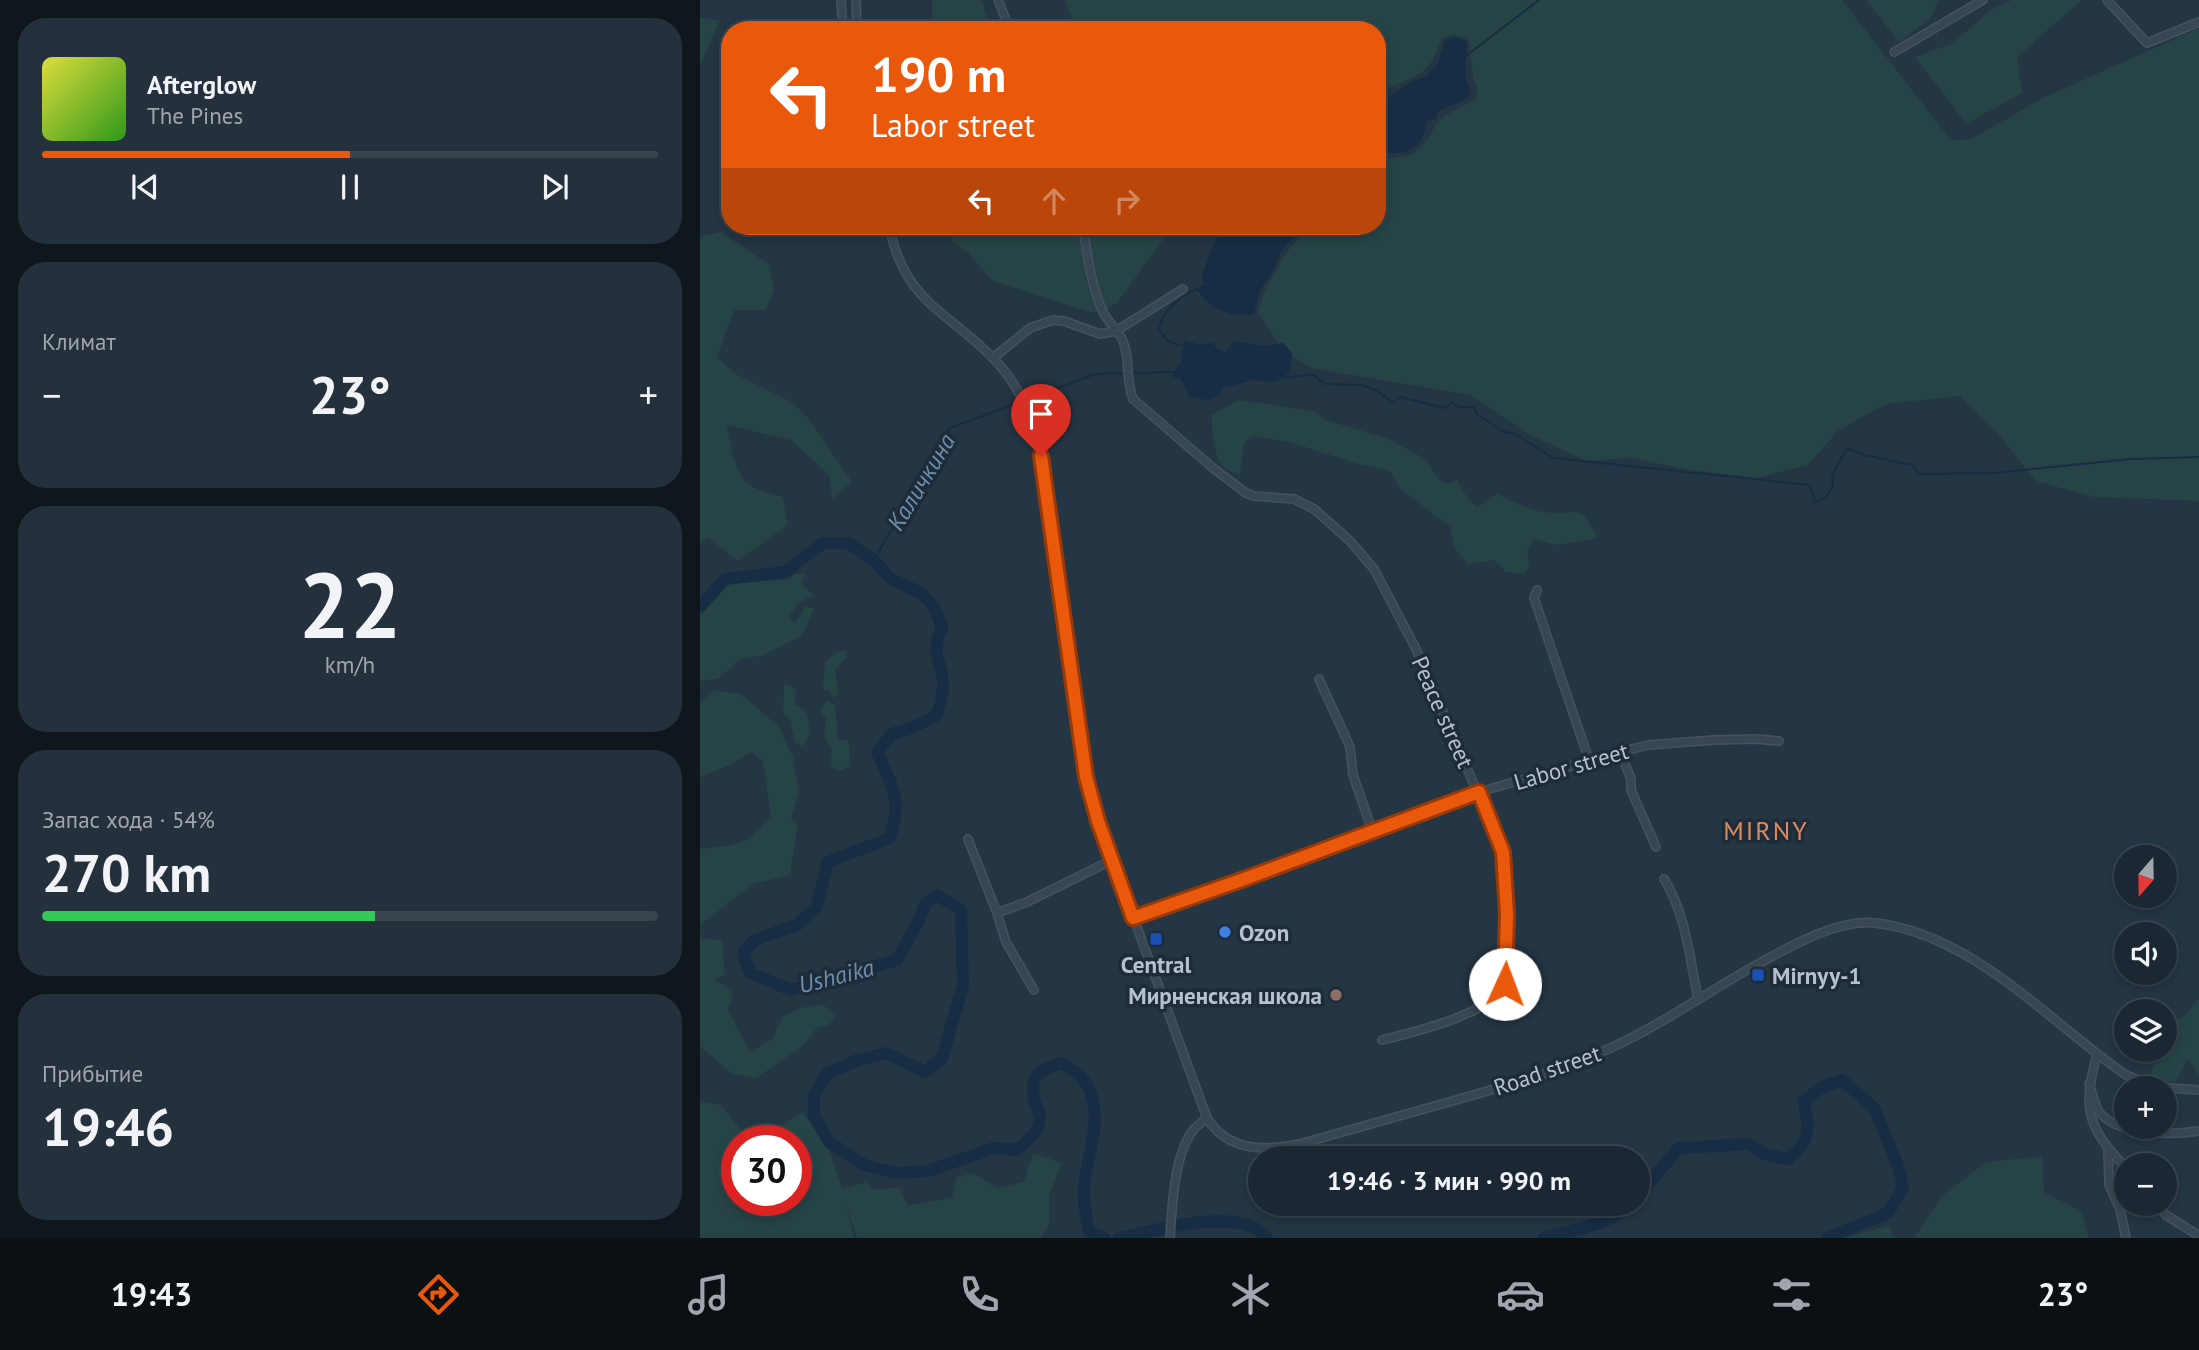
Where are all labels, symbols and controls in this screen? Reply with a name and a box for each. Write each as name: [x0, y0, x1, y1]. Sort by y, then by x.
text: 190 m: [871, 42, 1006, 106]
icon: left: [756, 49, 847, 140]
text: Afterglow: [147, 68, 256, 101]
text: The Pines: [147, 101, 243, 130]
text: Labor street: [871, 104, 1035, 146]
icon: previous: [126, 168, 164, 206]
icon: pause: [331, 168, 369, 206]
icon: next: [536, 168, 574, 206]
icon: left: [962, 182, 1000, 220]
icon: ahead: [1035, 182, 1073, 220]
icon: right: [1108, 182, 1146, 220]
text: Климат: [42, 327, 116, 356]
text: 23°: [309, 361, 391, 428]
text: −: [42, 370, 61, 419]
text: +: [639, 370, 658, 419]
pin: [1011, 384, 1071, 456]
icon: arrive: [1022, 395, 1060, 433]
water label: Каличкина: [880, 428, 962, 536]
text: 22: [298, 545, 402, 663]
text: km/h: [325, 650, 375, 679]
street label: Peace street: [1406, 652, 1481, 772]
street label: Labor street: [1510, 736, 1632, 796]
text: Запас хода · 54%: [42, 805, 215, 834]
district label: MIRNY: [1723, 814, 1809, 847]
text: 270 km: [42, 839, 211, 906]
north arrow: [2114, 845, 2177, 908]
map controls: [2114, 845, 2177, 1216]
place label: Ozon: [1239, 918, 1289, 947]
button: sound: [2114, 922, 2177, 985]
marker: Ozon: [1217, 924, 1233, 940]
marker: Central: [1148, 931, 1164, 947]
position arrow: [1468, 947, 1542, 1021]
place label: Central: [1121, 950, 1191, 979]
water label: Ushaika: [795, 952, 877, 1000]
place label: Mirnyy-1: [1772, 961, 1861, 990]
marker: Mirnyy-1: [1750, 967, 1766, 983]
place label: Мирненская школа: [1128, 981, 1322, 1010]
marker: Мирненская школа: [1328, 987, 1344, 1003]
button: layers: [2114, 999, 2177, 1062]
street label: Road street: [1490, 1038, 1604, 1102]
text: Прибытие: [42, 1059, 143, 1088]
button: +: [2114, 1076, 2177, 1139]
text: 19:46: [42, 1093, 174, 1160]
speed limit sign: 30: [721, 1125, 812, 1216]
button: −: [2114, 1153, 2177, 1216]
text: 19:46 · 3 мин · 990 m: [1327, 1164, 1571, 1197]
icon: directions: [414, 1270, 463, 1319]
icon: music: [684, 1270, 733, 1319]
icon: phone: [955, 1270, 1004, 1319]
icon: climate: [1226, 1270, 1275, 1319]
icon: car: [1496, 1270, 1545, 1319]
icon: filters: [1767, 1270, 1816, 1319]
text: 19:43: [111, 1273, 192, 1315]
text: 23°: [2038, 1273, 2088, 1315]

